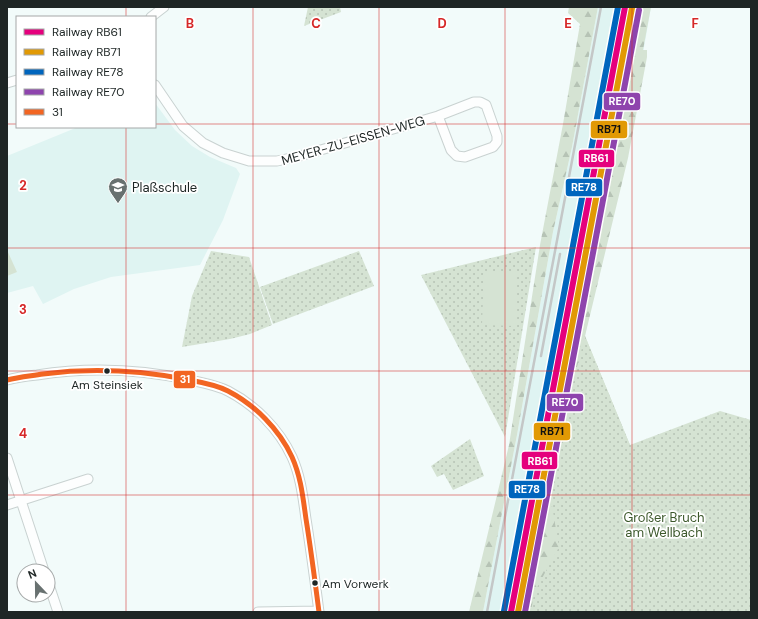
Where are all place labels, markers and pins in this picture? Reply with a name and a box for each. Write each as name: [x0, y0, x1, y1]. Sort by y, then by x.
school or university icon: Plaßschule: [107, 176, 129, 204]
place label: Plaßschule: [132, 179, 197, 196]
marker: Am Steinsiek: [102, 366, 112, 376]
place label: Am Steinsiek: [71, 377, 143, 393]
place label: Am Vorwerk: [322, 576, 389, 592]
marker: Am Vorwerk: [310, 578, 320, 588]

